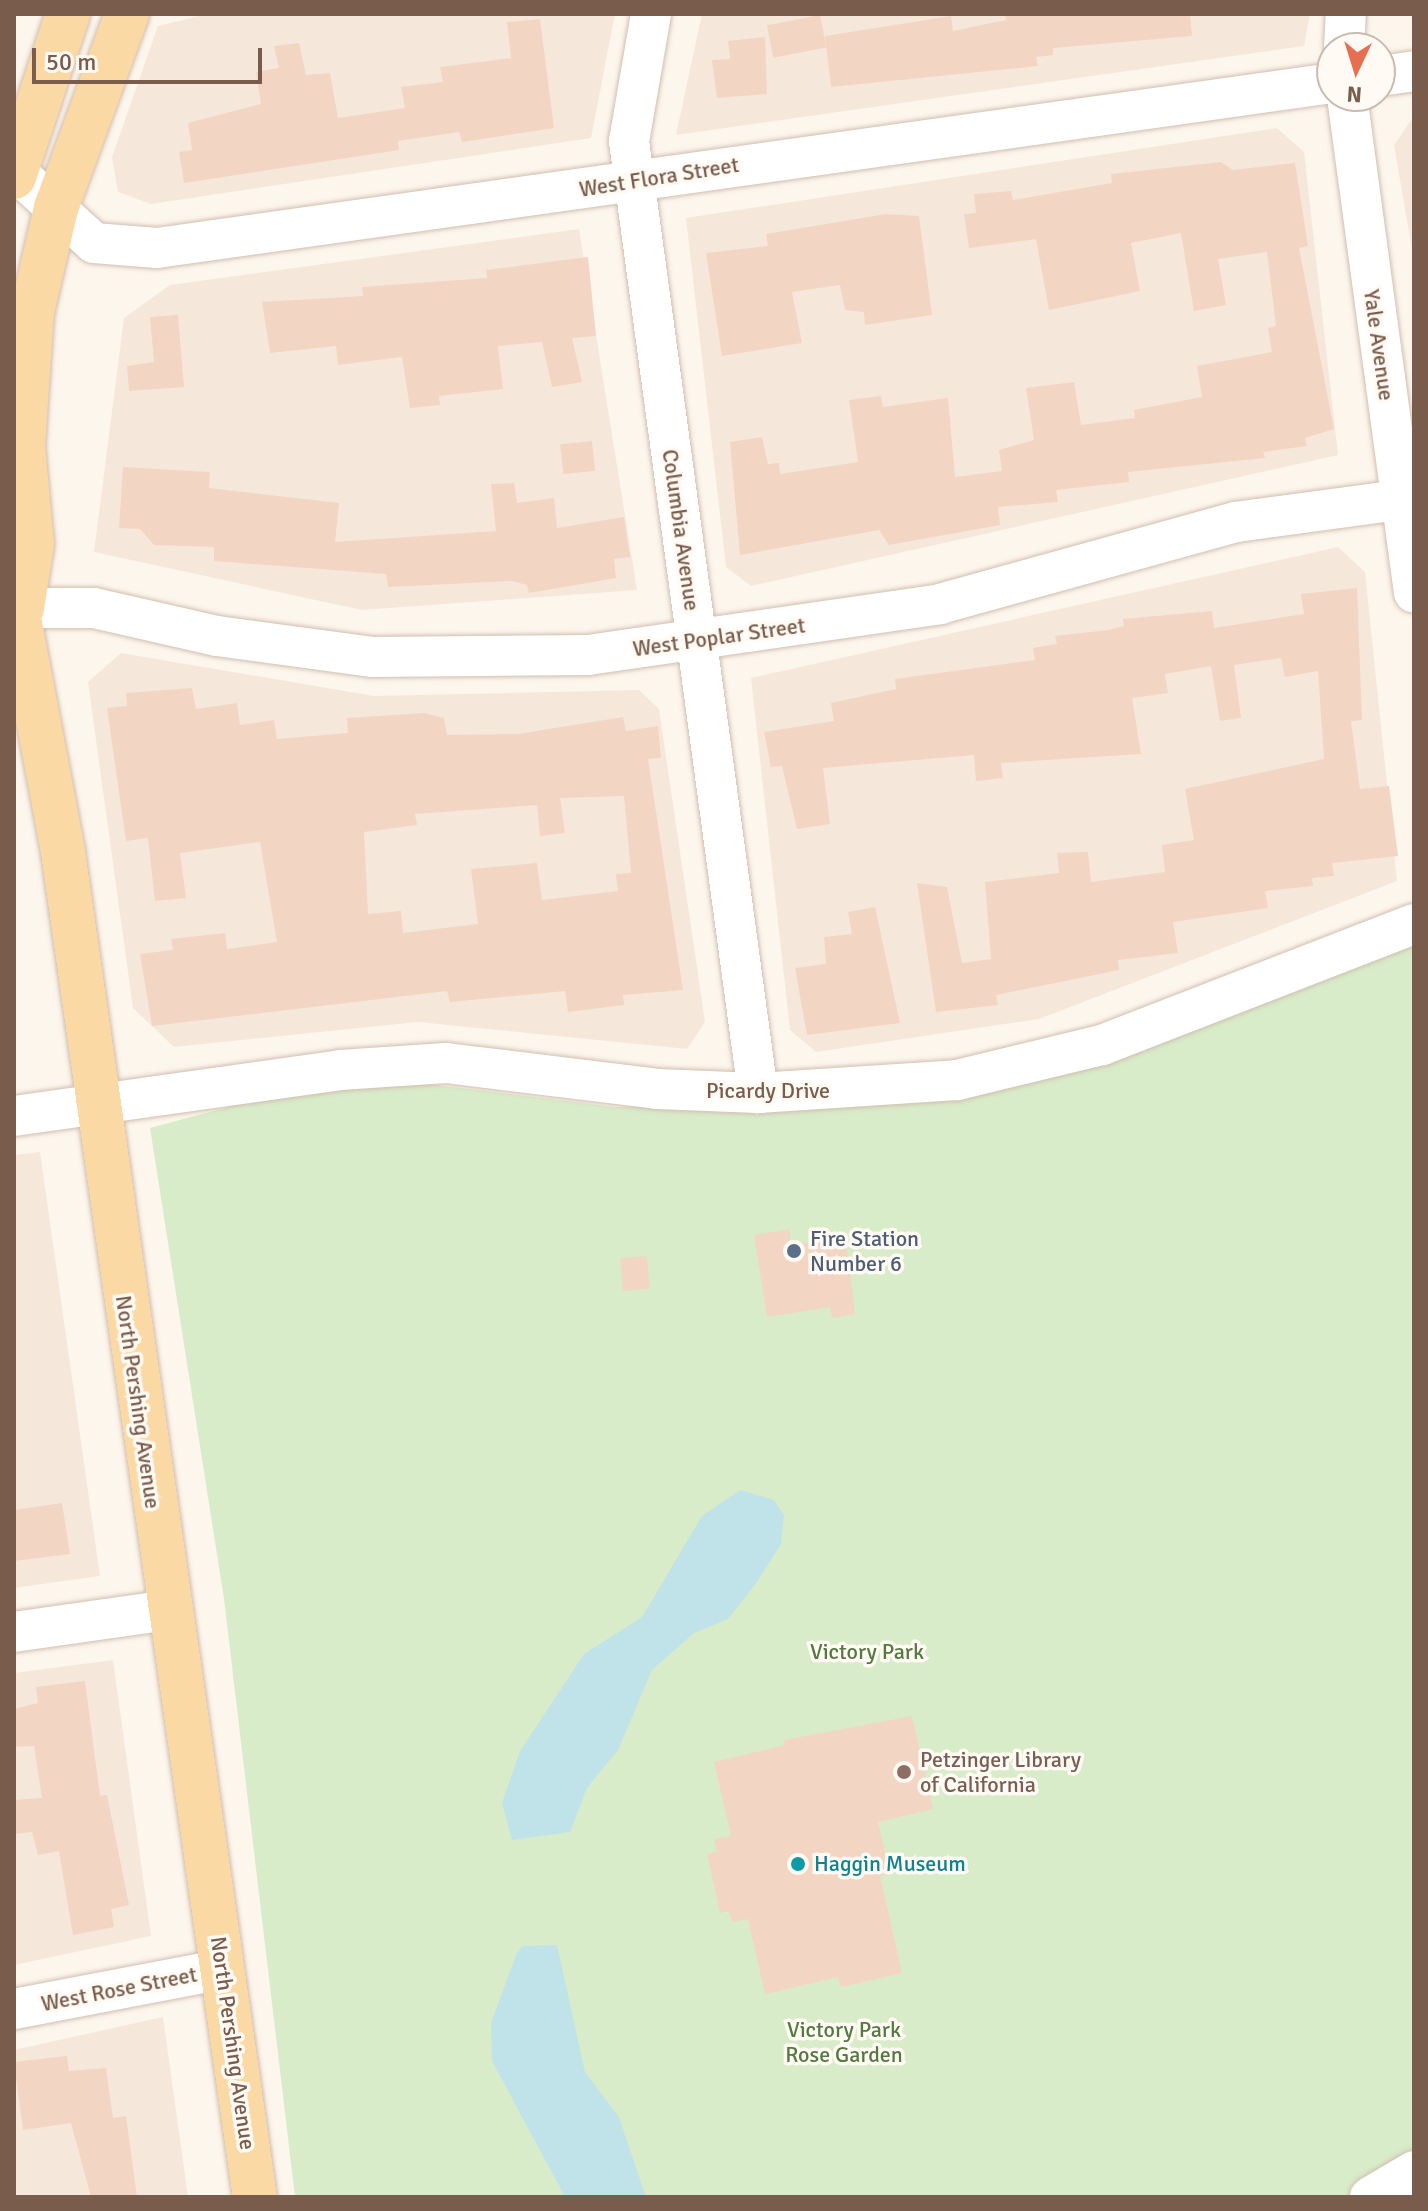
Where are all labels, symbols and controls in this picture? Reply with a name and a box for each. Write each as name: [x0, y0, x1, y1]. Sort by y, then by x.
scale bar: [36, 32, 266, 82]
north arrow: [1316, 32, 1396, 112]
text: 50 m: [46, 47, 96, 77]
text: N: [1346, 80, 1363, 108]
street label: West Flora Street: [577, 151, 741, 203]
street label: Yale Avenue: [1358, 288, 1400, 402]
street label: Columbia Avenue: [657, 448, 705, 612]
street label: West Poplar Street: [631, 612, 807, 662]
street label: Picardy Drive: [706, 1078, 830, 1104]
place label: Fire Station Number 6: [810, 1225, 919, 1276]
marker: Fire Station Number 6: [785, 1242, 803, 1260]
street label: North Pershing Avenue: [110, 1294, 166, 1510]
park label: Victory Park: [810, 1639, 924, 1665]
place label: Petzinger Library of California: [920, 1746, 1081, 1798]
marker: Petzinger Library of California: [895, 1763, 913, 1781]
place label: Haggin Museum: [814, 1851, 966, 1877]
marker: Haggin Museum: [789, 1855, 807, 1873]
street label: North Pershing Avenue: [205, 1935, 261, 2151]
street label: West Rose Street: [39, 1961, 199, 2017]
park label: Victory Park Rose Garden: [785, 2016, 903, 2068]

